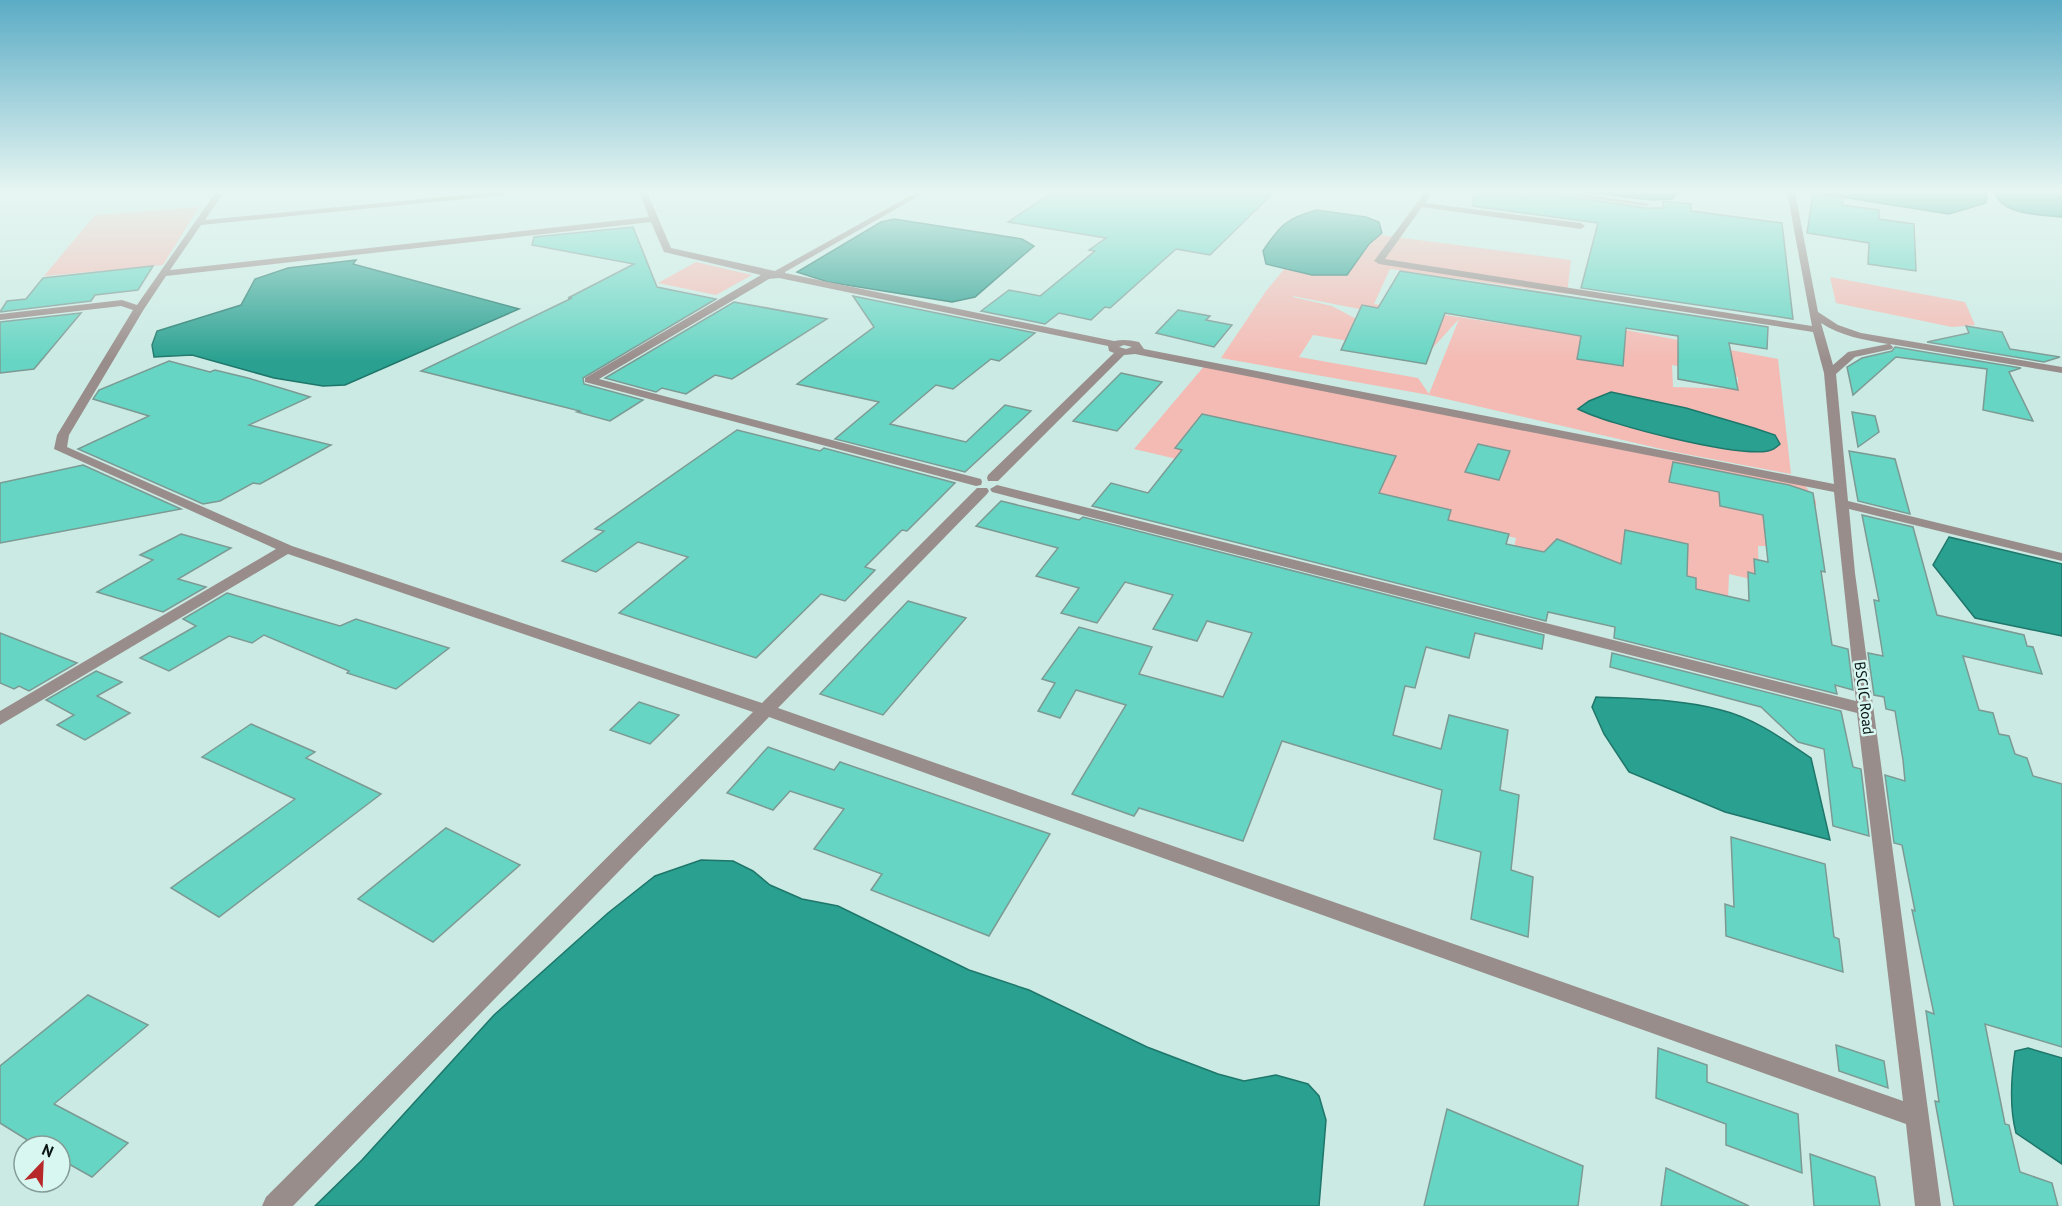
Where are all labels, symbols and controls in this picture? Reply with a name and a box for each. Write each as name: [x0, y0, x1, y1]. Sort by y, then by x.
street label: BSCIC Road: [1851, 660, 1878, 736]
north arrow: [12, 1134, 72, 1194]
text: N: [39, 1139, 57, 1161]

